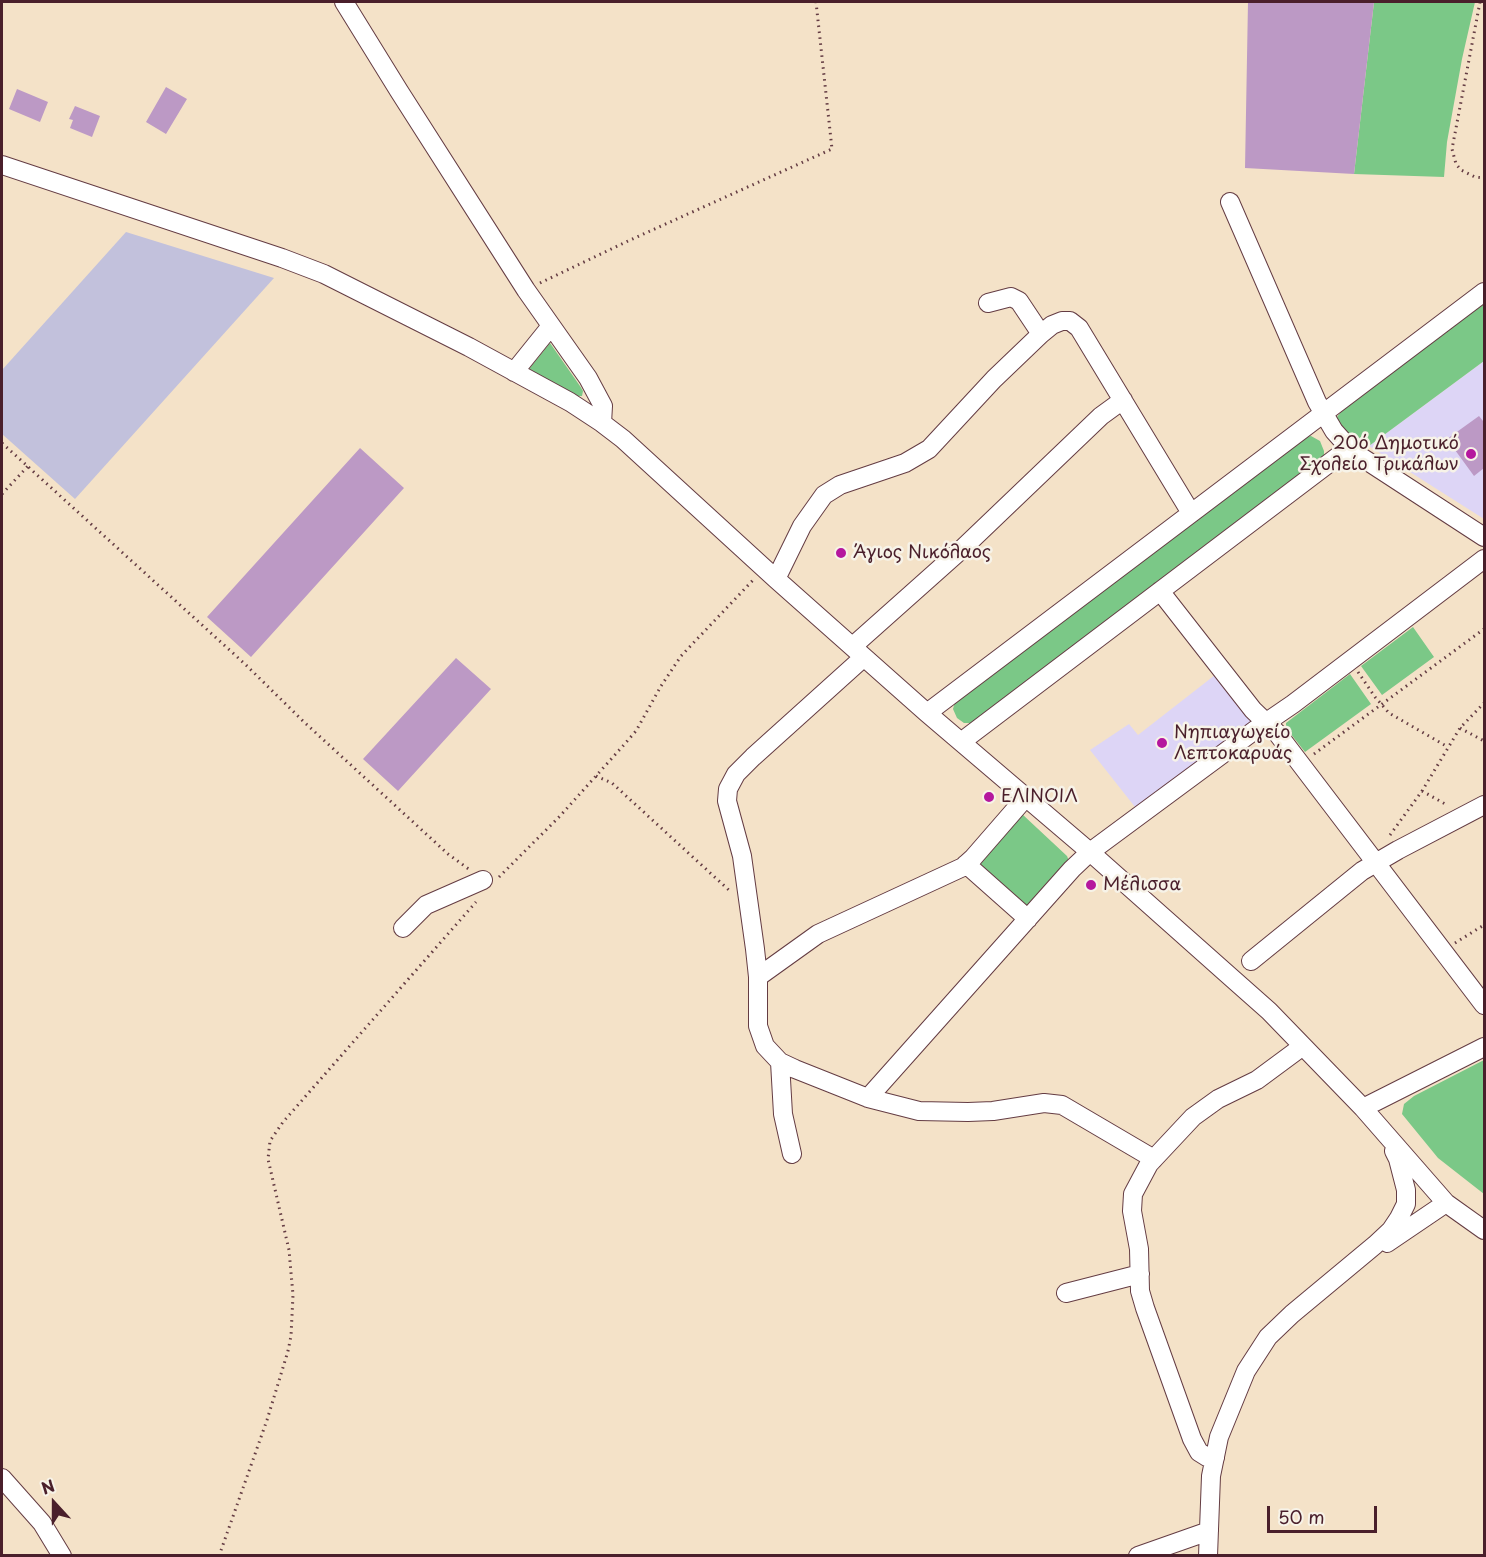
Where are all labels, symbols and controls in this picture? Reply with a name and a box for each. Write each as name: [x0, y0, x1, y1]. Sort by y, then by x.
place label: 20ό Δημοτικό Σχολείο Τρικάλων: [1300, 433, 1459, 476]
marker: 20ό Δημοτικό Σχολείο Τρικάλων: [1464, 447, 1478, 461]
place label: Άγιος Νικόλαος: [853, 542, 991, 564]
marker: Άγιος Νικόλαος: [834, 546, 848, 560]
place label: Νηπιαγωγείο Λεπτοκαρυάς: [1174, 722, 1292, 764]
marker: Νηπιαγωγείο Λεπτοκαρυάς: [1155, 736, 1169, 750]
place label: ΕΛΙΝΟΙΛ: [1001, 786, 1078, 808]
marker: ΕΛΙΝΟΙΛ: [982, 790, 996, 804]
place label: Μέλισσα: [1103, 874, 1181, 896]
marker: Μέλισσα: [1084, 878, 1098, 892]
north arrow: [24, 1473, 84, 1533]
text: N: [37, 1473, 58, 1500]
scale bar: [1270, 1494, 1380, 1532]
text: 50 m: [1278, 1503, 1325, 1530]

